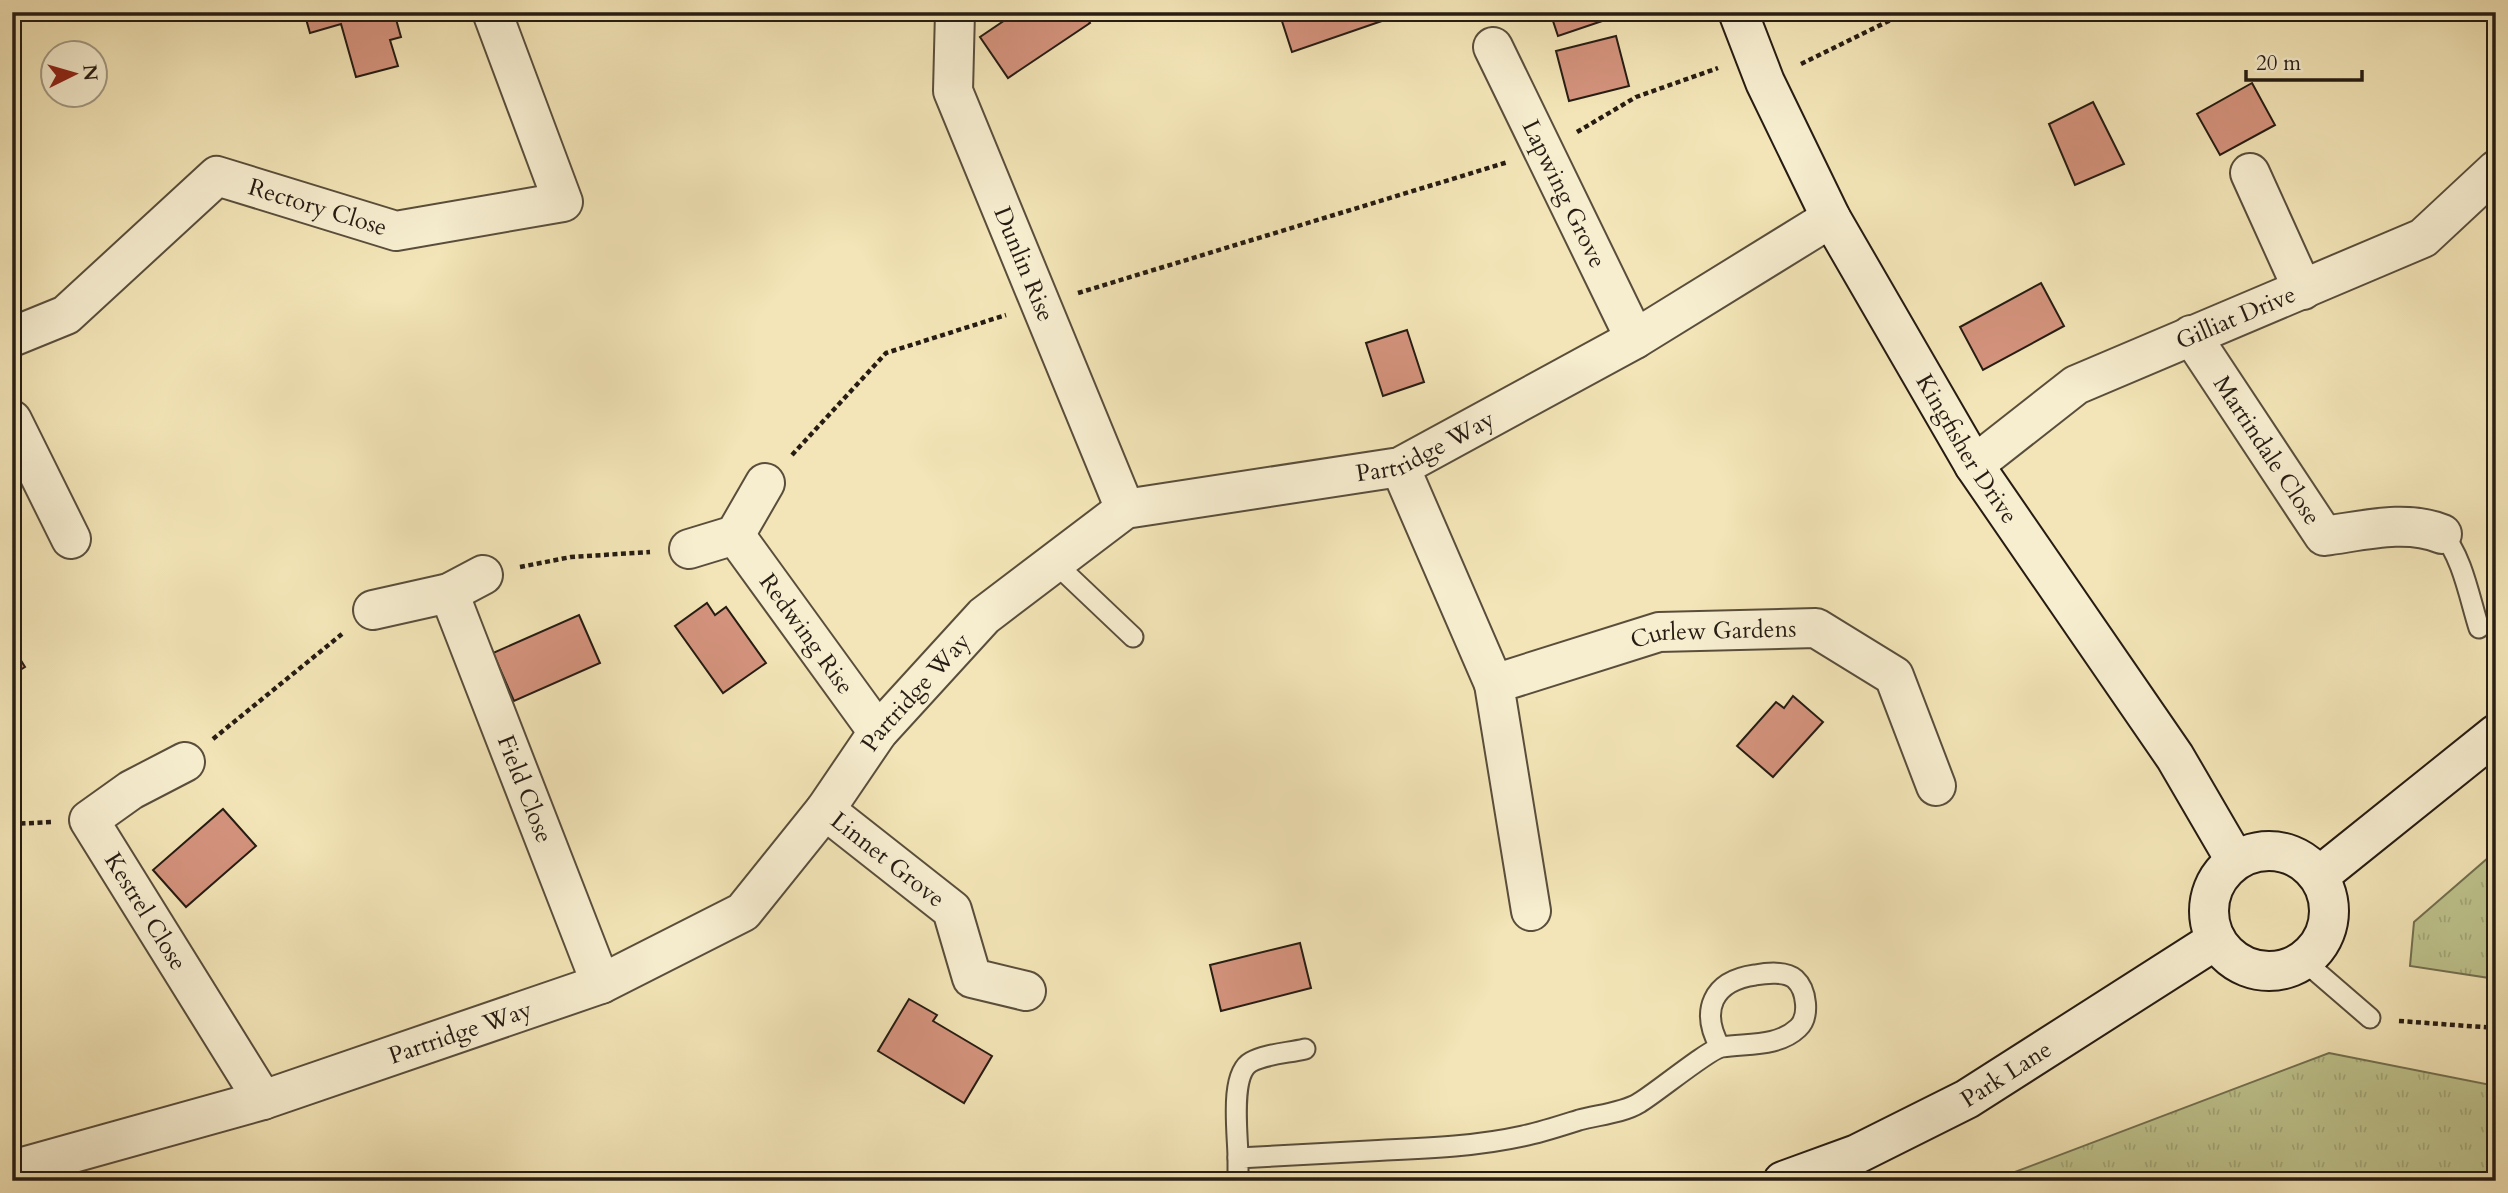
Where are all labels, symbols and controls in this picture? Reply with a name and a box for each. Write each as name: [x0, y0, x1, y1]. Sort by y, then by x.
north arrow: [38, 38, 108, 108]
scale bar: [2246, 38, 2361, 82]
text: 20 m: [2256, 49, 2301, 78]
text: N: [76, 63, 104, 82]
street label: Lapwing Grove: [1514, 114, 1614, 273]
street label: Rectory Close: [244, 170, 391, 244]
street label: Dunlin Rise: [986, 201, 1063, 326]
street label: Gilliat Drive: [2171, 277, 2301, 357]
street label: Kingfisher Drive: [1908, 368, 2026, 530]
street label: Martindale Close: [2206, 369, 2329, 531]
street label: Partridge Way: [1354, 402, 1501, 490]
street label: Redwing Rise: [752, 566, 862, 701]
street label: Curlew Gardens: [1626, 612, 1797, 657]
street label: Partridge Way: [853, 625, 978, 758]
street label: Field Close: [489, 730, 561, 847]
street label: Linnet Grove: [824, 804, 952, 915]
street label: Kestrel Close: [97, 846, 195, 977]
street label: Partridge Way: [384, 992, 537, 1072]
street label: Park Lane: [1954, 1033, 2058, 1115]

